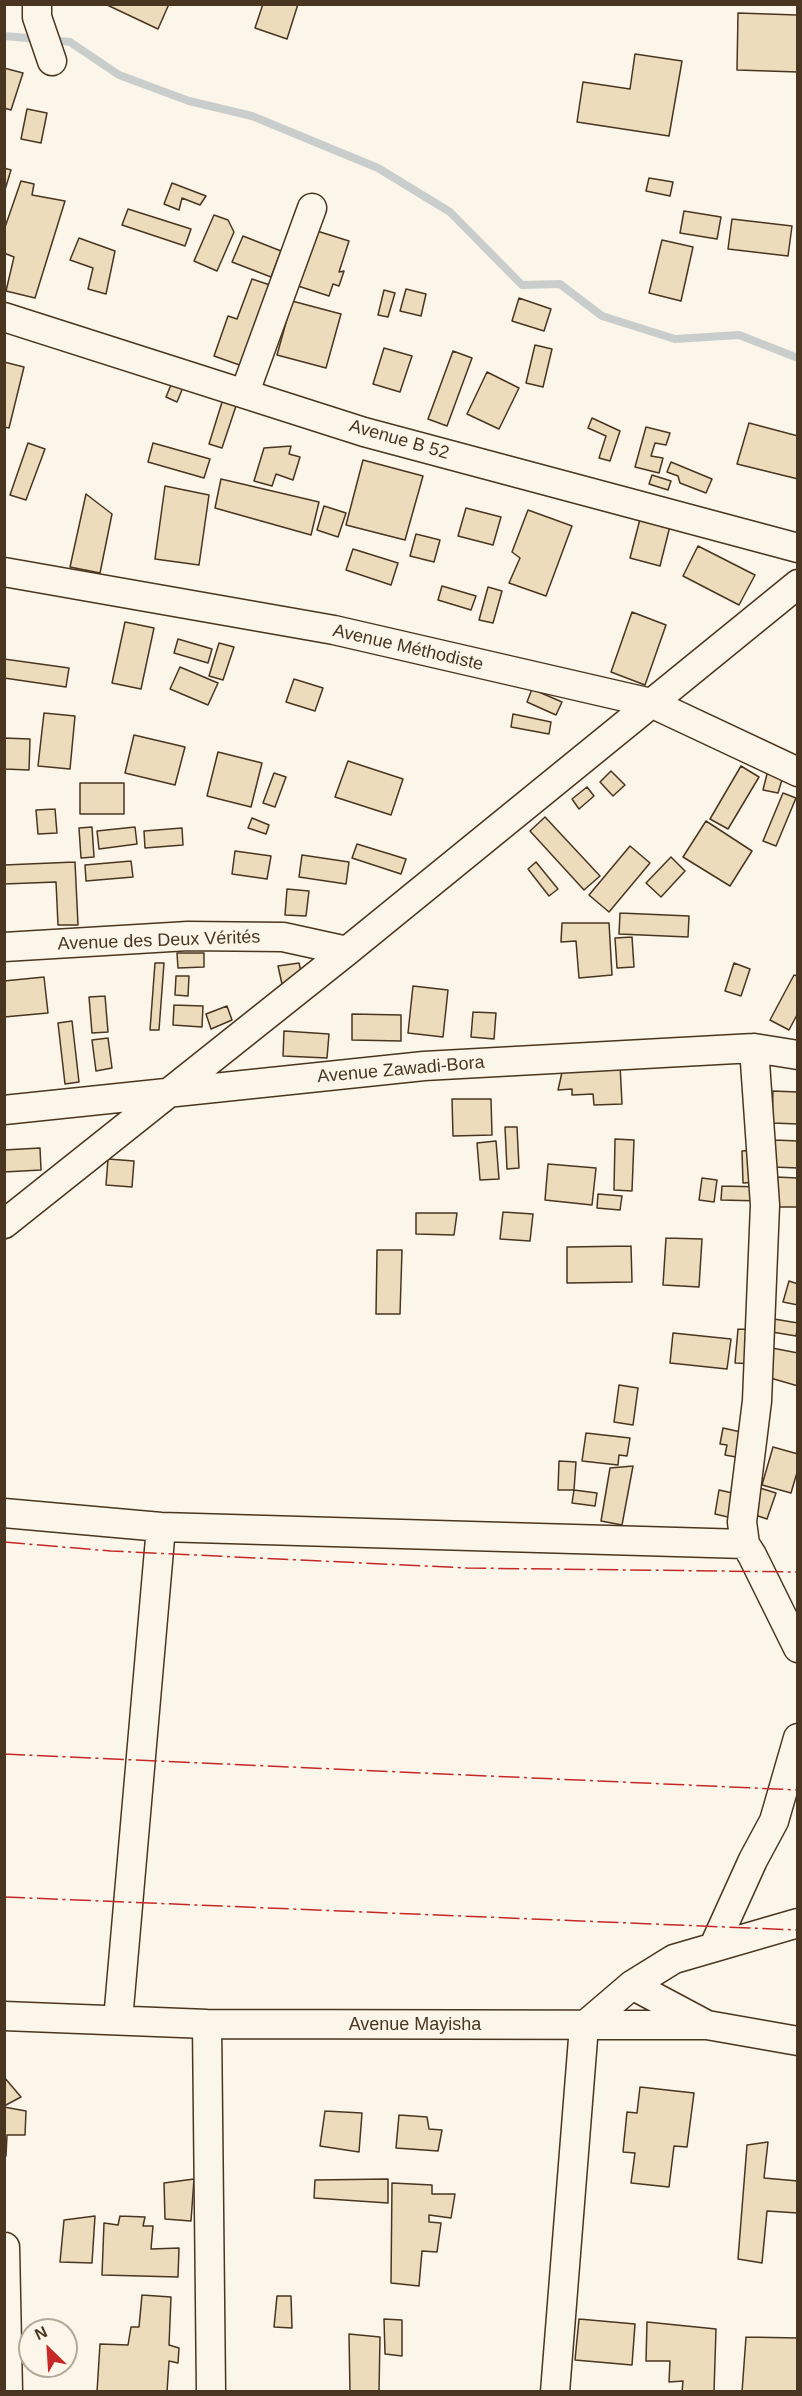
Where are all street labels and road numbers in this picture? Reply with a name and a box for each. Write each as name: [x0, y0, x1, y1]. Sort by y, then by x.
street label: Avenue B 52: [347, 415, 451, 465]
street label: Avenue Méthodiste: [331, 620, 485, 676]
street label: Avenue des Deux Vérités: [57, 927, 261, 955]
street label: Avenue Zawadi-Bora: [316, 1052, 486, 1088]
street label: Avenue Mayisha: [349, 2014, 481, 2036]

